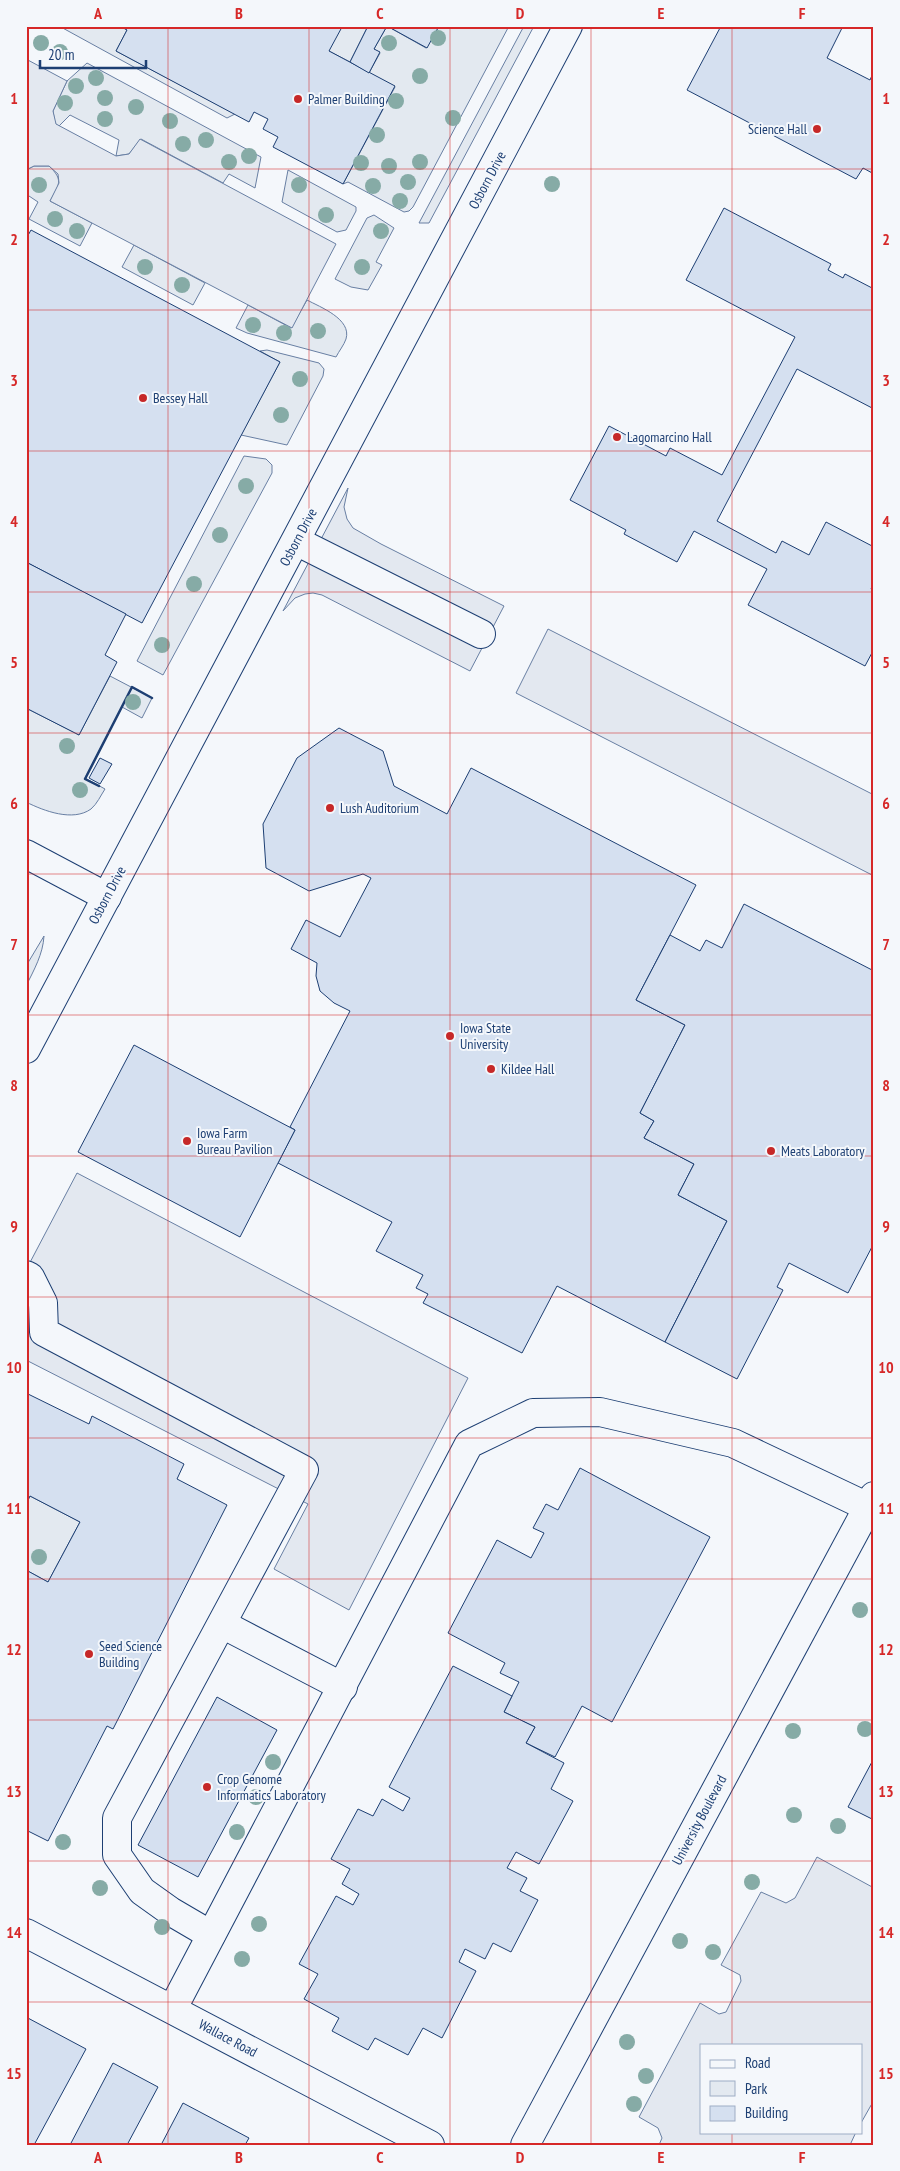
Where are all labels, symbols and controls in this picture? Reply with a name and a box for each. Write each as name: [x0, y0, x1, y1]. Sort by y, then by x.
text: A: [93, 3, 103, 23]
text: B: [235, 3, 243, 23]
text: C: [376, 3, 384, 23]
text: D: [516, 3, 525, 23]
text: E: [658, 3, 665, 23]
text: F: [799, 3, 806, 23]
scale bar: [40, 38, 146, 70]
text: 20 m: [48, 45, 74, 64]
text: 1: [10, 88, 18, 108]
text: 1: [882, 88, 890, 108]
place label: Palmer Building: [308, 90, 385, 108]
marker: Palmer Building: [292, 93, 304, 105]
place label: Science Hall: [748, 120, 808, 138]
marker: Science Hall: [811, 123, 823, 135]
street label: Osborn Drive: [464, 148, 510, 212]
text: 2: [10, 229, 18, 249]
text: 2: [882, 229, 890, 249]
text: 3: [10, 370, 18, 390]
text: 3: [882, 370, 890, 390]
place label: Bessey Hall: [153, 389, 209, 407]
marker: Bessey Hall: [137, 392, 149, 404]
place label: Lagomarcino Hall: [627, 428, 712, 446]
marker: Lagomarcino Hall: [611, 431, 623, 443]
street label: Osborn Drive: [275, 505, 321, 569]
text: 4: [10, 511, 18, 531]
text: 4: [882, 511, 890, 531]
text: 5: [10, 652, 18, 672]
text: 5: [882, 652, 890, 672]
text: 6: [10, 793, 18, 813]
text: 6: [882, 793, 890, 813]
place label: Lush Auditorium: [340, 799, 419, 817]
marker: Lush Auditorium: [324, 802, 336, 814]
street label: Osborn Drive: [84, 863, 130, 927]
text: 7: [10, 934, 18, 954]
text: 7: [882, 934, 890, 954]
place label: Iowa State University: [460, 1019, 511, 1053]
marker: Iowa State University: [444, 1030, 456, 1042]
place label: Kildee Hall: [501, 1060, 555, 1078]
marker: Kildee Hall: [485, 1063, 497, 1075]
text: 8: [10, 1075, 18, 1095]
text: 8: [882, 1075, 890, 1095]
place label: Iowa Farm Bureau Pavilion: [197, 1124, 272, 1158]
marker: Iowa Farm Bureau Pavilion: [181, 1135, 193, 1147]
place label: Meats Laboratory: [781, 1142, 865, 1160]
marker: Meats Laboratory: [765, 1145, 777, 1157]
text: 9: [10, 1216, 18, 1236]
text: 9: [882, 1216, 890, 1236]
text: 10: [6, 1357, 22, 1377]
text: 10: [878, 1357, 894, 1377]
text: 11: [6, 1498, 22, 1518]
text: 11: [878, 1498, 894, 1518]
place label: Seed Science Building: [99, 1637, 162, 1671]
text: 12: [6, 1639, 22, 1659]
text: 12: [878, 1639, 894, 1659]
marker: Seed Science Building: [83, 1648, 95, 1660]
place label: Crop Genome Informatics Laboratory: [217, 1770, 326, 1804]
street label: University Boulevard: [668, 1772, 730, 1868]
text: 13: [6, 1781, 22, 1801]
marker: Crop Genome Informatics Laboratory: [201, 1781, 213, 1793]
text: 13: [878, 1781, 894, 1801]
text: 14: [6, 1922, 22, 1942]
text: 14: [878, 1922, 894, 1942]
street label: Wallace Road: [195, 2015, 261, 2061]
legend: [700, 2044, 862, 2134]
text: Road: [745, 2053, 771, 2072]
text: 15: [6, 2063, 22, 2083]
text: 15: [878, 2063, 894, 2083]
text: Park: [745, 2079, 767, 2098]
text: Building: [745, 2103, 788, 2122]
text: A: [93, 2147, 103, 2167]
text: B: [235, 2147, 243, 2167]
text: C: [376, 2147, 384, 2167]
text: D: [516, 2147, 525, 2167]
text: E: [658, 2147, 665, 2167]
text: F: [799, 2147, 806, 2167]

